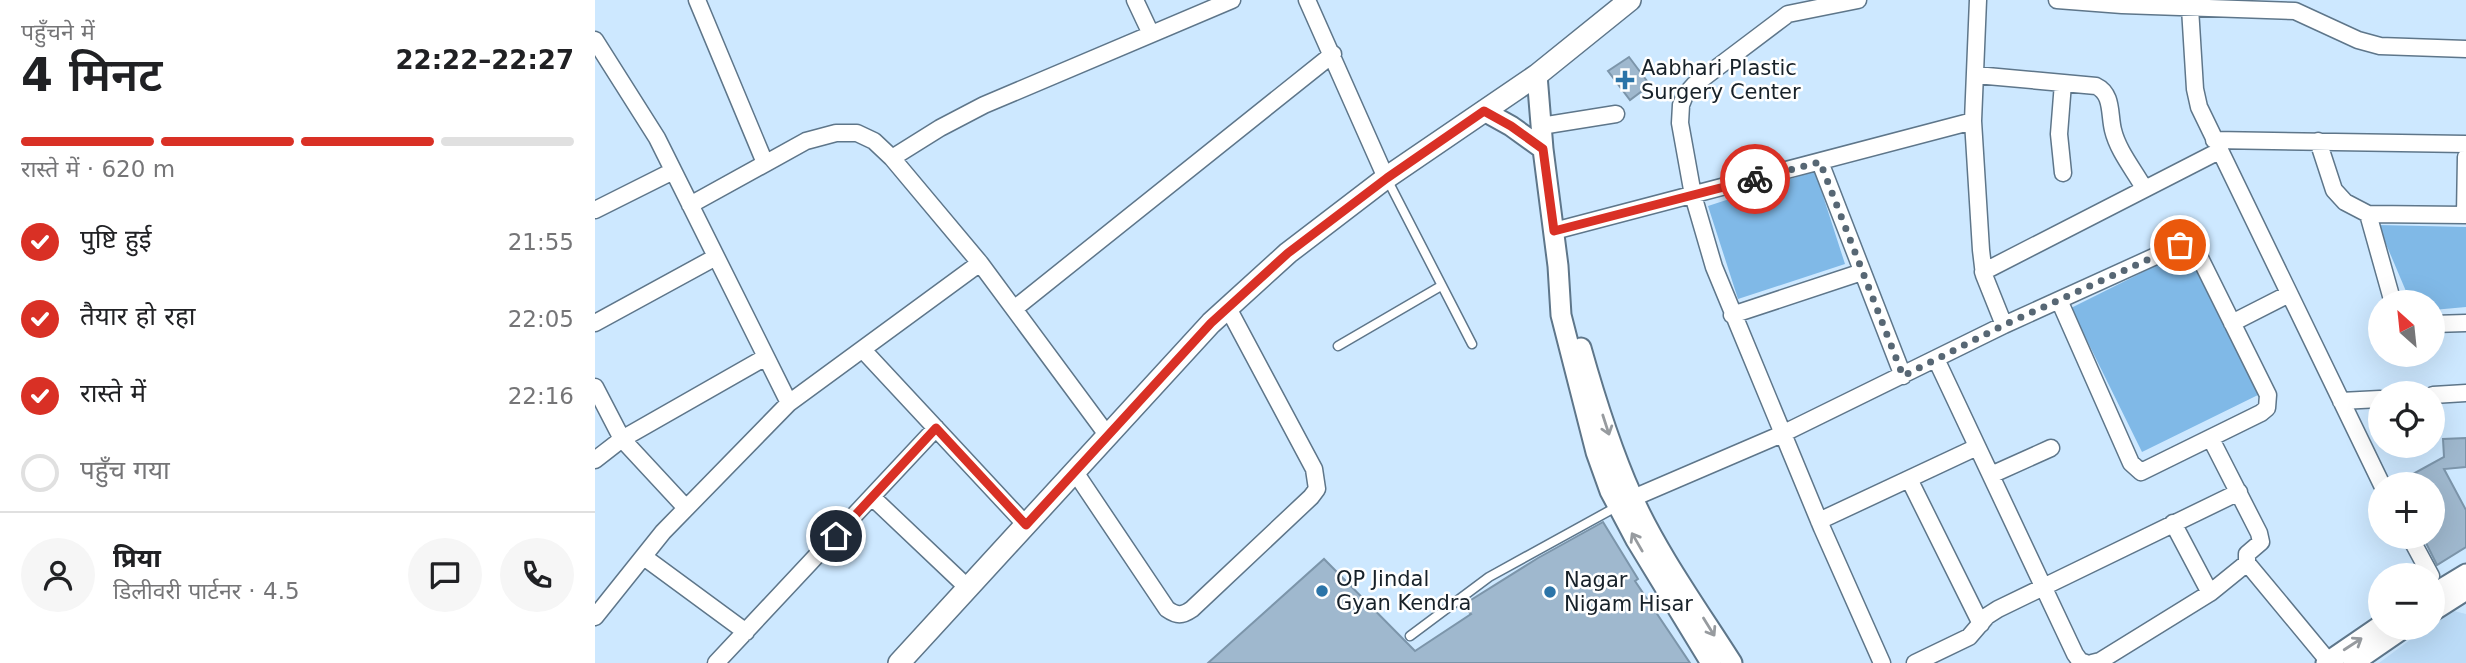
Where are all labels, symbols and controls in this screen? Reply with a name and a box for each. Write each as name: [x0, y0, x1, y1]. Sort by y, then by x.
text: पहुँचने में: [21, 19, 95, 45]
text: 22:22–22:27: [395, 45, 574, 75]
text: 4 मिनट: [21, 48, 162, 102]
place label: Aabhari Plastic Surgery Center: [1641, 56, 1801, 104]
marker: Aabhari Plastic Surgery Center: [1615, 70, 1635, 90]
courier: [1720, 144, 1790, 214]
text: रास्ते में · 620 m: [21, 156, 175, 182]
icon: bike: [1736, 160, 1774, 198]
pin: [2150, 215, 2210, 275]
icon: check: [21, 223, 59, 261]
text: पुष्टि हुई: [80, 224, 152, 254]
icon: bag: [2161, 226, 2199, 264]
text: 21:55: [508, 229, 574, 255]
north arrow: [2368, 290, 2445, 368]
map controls: [2368, 290, 2445, 640]
icon: check: [21, 300, 59, 338]
text: तैयार हो रहा: [80, 301, 196, 331]
text: 22:05: [508, 306, 574, 332]
icon: check: [21, 377, 59, 415]
text: रास्ते में: [80, 378, 146, 408]
button: locate: [2368, 381, 2445, 458]
text: 22:16: [508, 383, 574, 409]
one-way arrow: [1600, 414, 1613, 436]
text: पहुँच गया: [80, 455, 170, 485]
button: +: [2368, 472, 2445, 549]
pin: [806, 506, 866, 566]
icon: home: [817, 517, 855, 555]
one-way arrow: [1630, 532, 1644, 552]
button: person: [21, 538, 95, 612]
button: chat: [408, 538, 482, 612]
button: phone: [500, 538, 574, 612]
text: प्रिया: [113, 543, 161, 573]
button: −: [2368, 563, 2445, 640]
place label: OP Jindal Gyan Kendra: [1336, 567, 1471, 615]
place label: Nagar Nigam Hisar: [1564, 568, 1693, 616]
text: डिलीवरी पार्टनर · 4.5: [113, 578, 300, 604]
marker: OP Jindal Gyan Kendra: [1314, 583, 1330, 599]
marker: Nagar Nigam Hisar: [1542, 584, 1558, 600]
one-way arrow: [1703, 616, 1717, 636]
one-way arrow: [2342, 636, 2362, 650]

